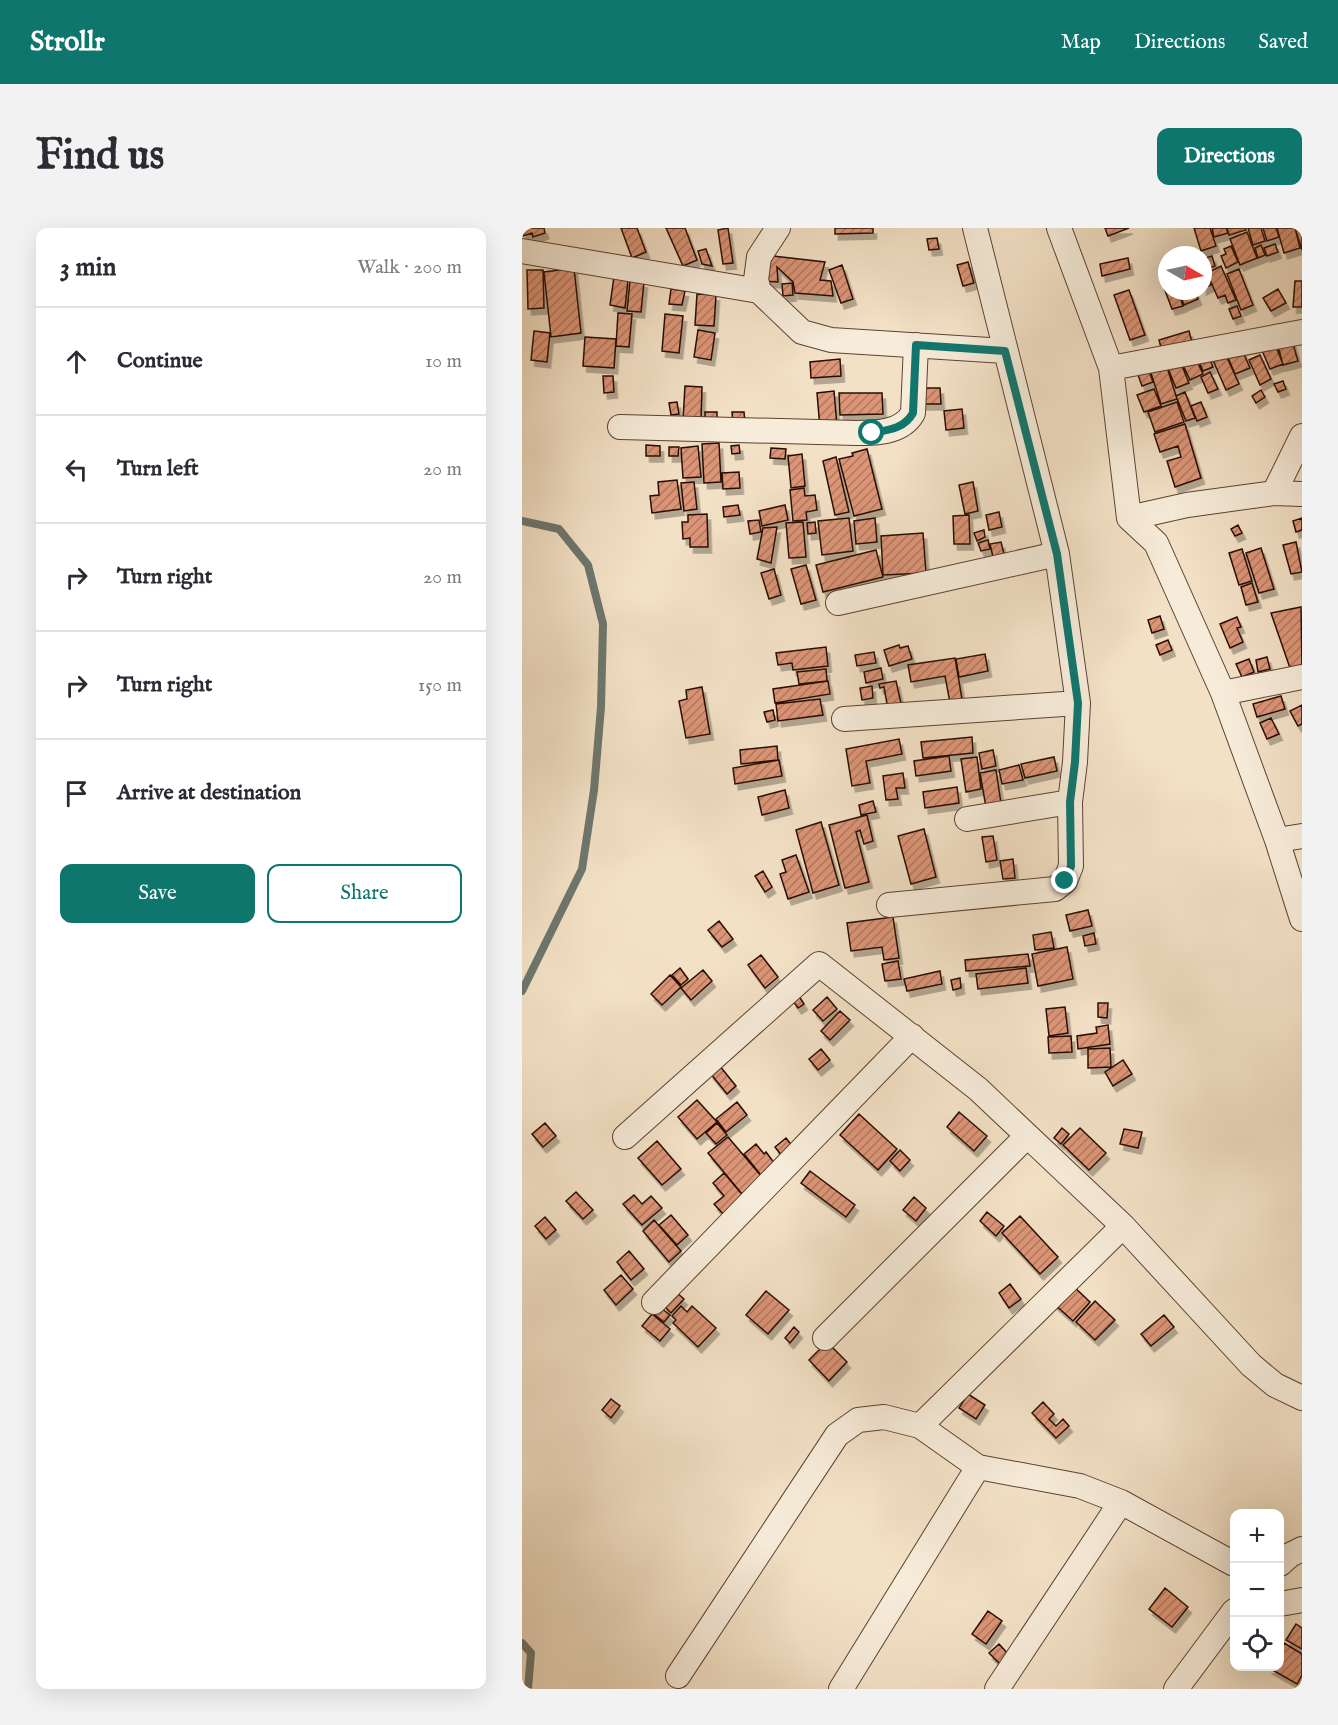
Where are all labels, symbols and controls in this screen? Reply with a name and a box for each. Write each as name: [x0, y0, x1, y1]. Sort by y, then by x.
text: Strollr: [30, 25, 105, 60]
text: Map: [1061, 29, 1101, 56]
text: Directions: [1134, 29, 1225, 56]
text: Saved: [1258, 29, 1308, 56]
button: Directions: [1157, 128, 1302, 185]
text: Find us: [36, 130, 164, 183]
north arrow: [1158, 246, 1212, 300]
text: 3 min: [60, 251, 116, 284]
text: Walk · 200 m: [357, 255, 462, 280]
icon: ahead: [60, 345, 93, 378]
text: Continue: [117, 347, 203, 375]
text: 10 m: [425, 349, 462, 374]
route start: [858, 419, 884, 445]
icon: left: [60, 453, 93, 486]
text: Turn left: [117, 455, 199, 483]
text: 20 m: [423, 457, 462, 482]
icon: right: [60, 561, 93, 594]
text: Turn right: [117, 563, 212, 591]
text: 20 m: [423, 565, 462, 590]
icon: right: [60, 669, 93, 702]
text: Turn right: [117, 671, 212, 699]
text: 150 m: [418, 673, 462, 698]
icon: arrive: [60, 777, 93, 810]
text: Arrive at destination: [117, 779, 301, 807]
button: Save: [60, 864, 255, 923]
button: Share: [267, 864, 462, 923]
route end: [1051, 867, 1077, 893]
map controls: [1230, 1509, 1284, 1671]
button: +: [1230, 1509, 1284, 1563]
button: −: [1230, 1563, 1284, 1617]
button: locate: [1230, 1617, 1284, 1671]

